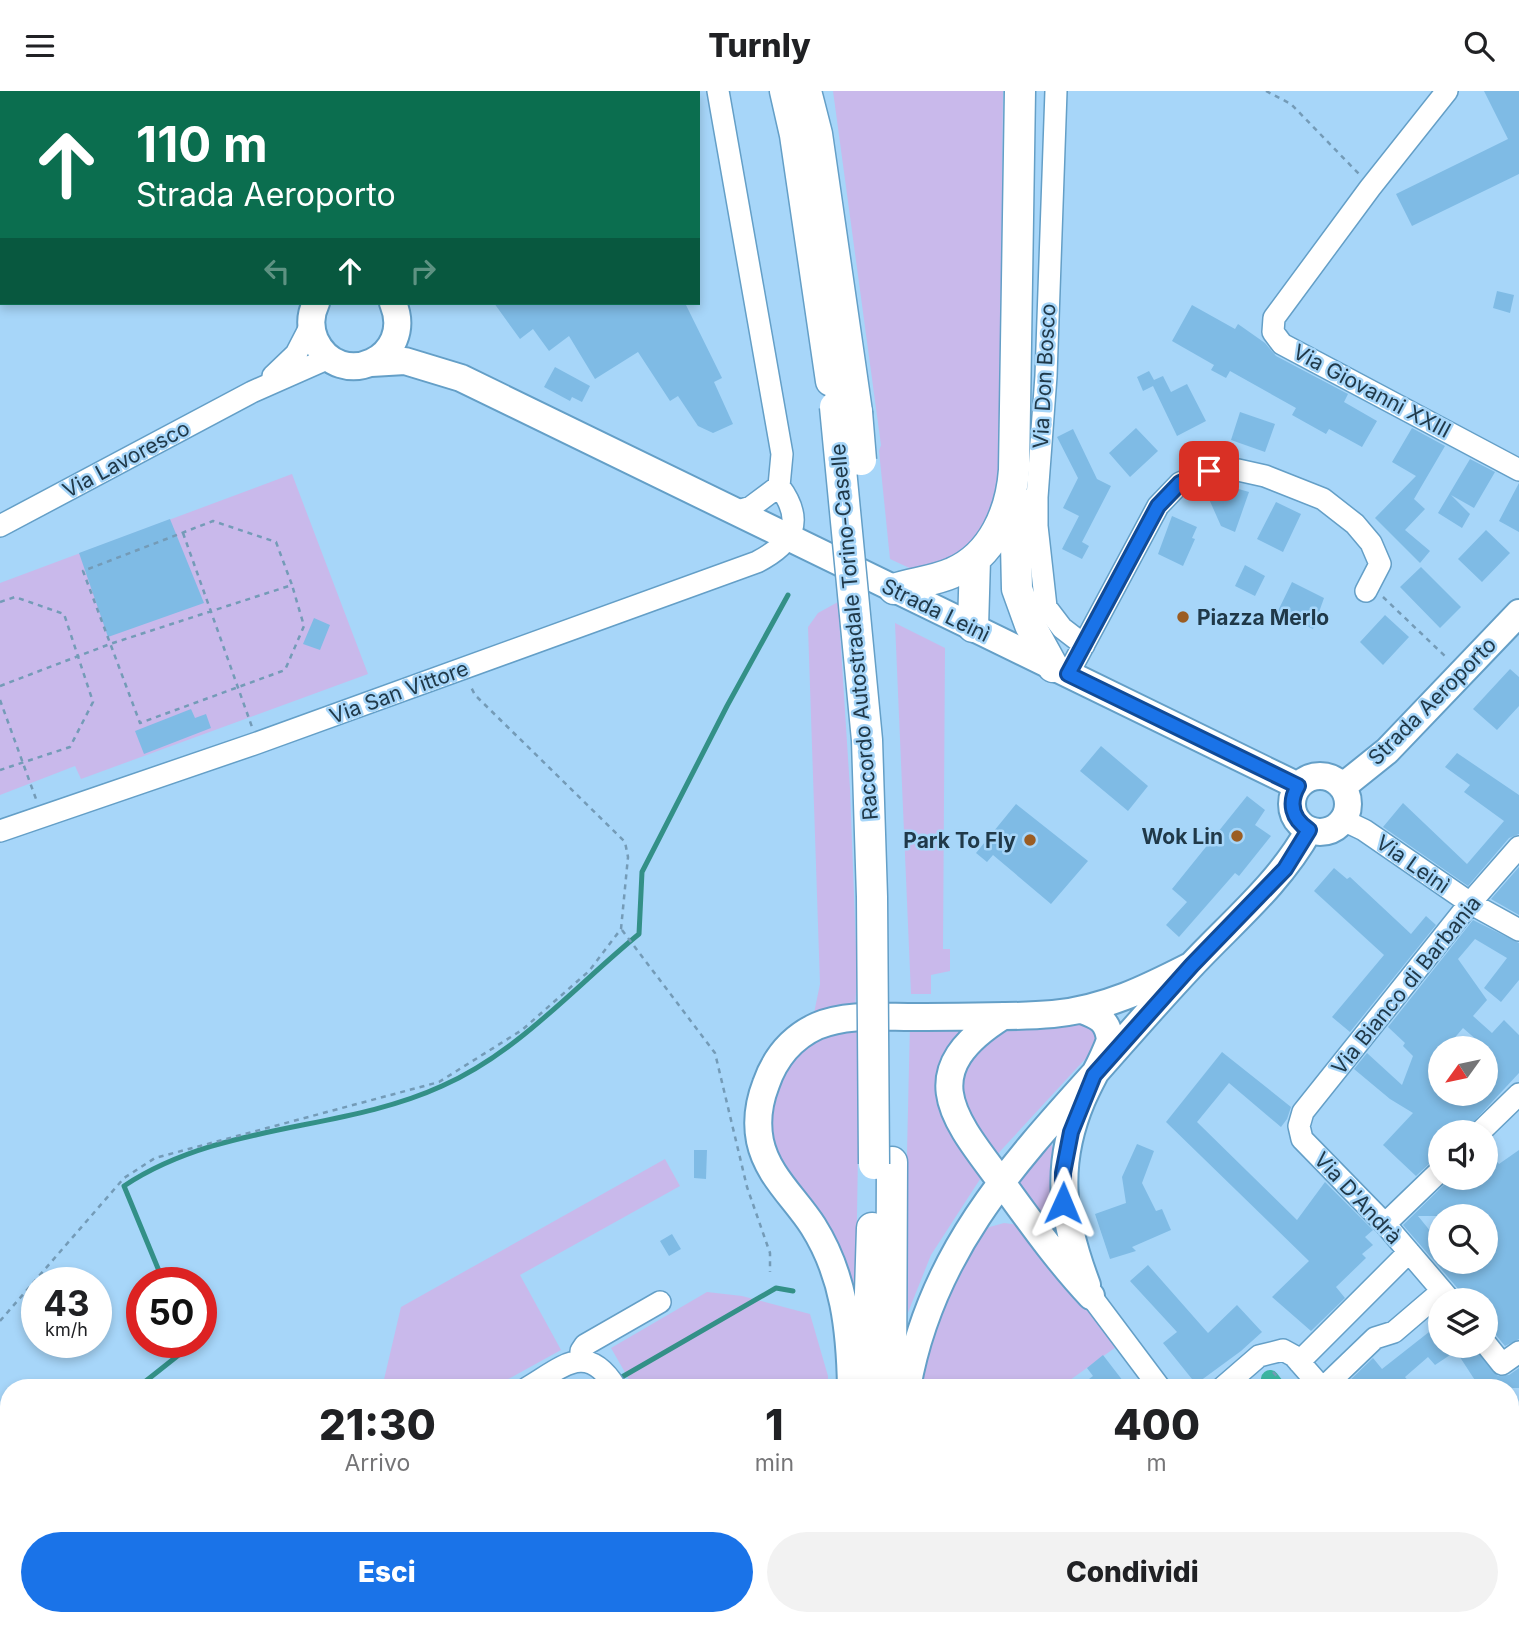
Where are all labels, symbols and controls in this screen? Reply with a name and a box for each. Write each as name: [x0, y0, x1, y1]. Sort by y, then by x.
text: Turnly: [708, 26, 811, 65]
icon: menu: [21, 27, 59, 65]
icon: search: [1460, 27, 1498, 65]
text: 110 m: [136, 115, 268, 174]
icon: ahead: [21, 119, 112, 210]
text: Strada Aeroporto: [136, 175, 396, 214]
icon: left: [258, 252, 296, 290]
icon: ahead: [331, 252, 369, 290]
icon: right: [404, 252, 442, 290]
street label: Via Don Bosco: [1028, 303, 1060, 449]
street label: Via Giovanni XXIII: [1289, 339, 1455, 443]
street label: Via Lavoresco: [58, 415, 194, 503]
pin: [1179, 441, 1239, 501]
street label: Raccordo Autostradale Torino-Caselle: [825, 443, 883, 821]
icon: arrive: [1190, 452, 1228, 490]
street label: Strada Leinì: [878, 573, 994, 647]
place label: Piazza Merlo: [1197, 605, 1329, 630]
marker: Piazza Merlo: [1175, 609, 1191, 625]
street label: Strada Aeroporto: [1363, 632, 1501, 770]
street label: Via San Vittore: [326, 655, 472, 729]
place label: Wok Lin: [1142, 824, 1223, 849]
place label: Park To Fly: [903, 828, 1016, 853]
marker: Wok Lin: [1229, 828, 1245, 844]
street label: Via Leinì: [1371, 830, 1455, 898]
marker: Park To Fly: [1022, 832, 1038, 848]
street label: Via Bianco di Barbania: [1326, 891, 1486, 1079]
north arrow: [1428, 1036, 1498, 1106]
map controls: [1428, 1036, 1498, 1358]
button: sound: [1428, 1120, 1498, 1190]
street label: Via D'Andrà: [1309, 1147, 1407, 1249]
position arrow: [1026, 1166, 1100, 1240]
button: search: [1428, 1204, 1498, 1274]
speed limit sign: 50: [126, 1267, 217, 1358]
text: 43: [43, 1282, 90, 1324]
button: layers: [1428, 1288, 1498, 1358]
text: km/h: [45, 1319, 88, 1340]
text: 21:30: [319, 1399, 436, 1450]
text: 1: [765, 1399, 784, 1450]
text: 400: [1113, 1399, 1200, 1450]
text: Arrivo: [344, 1449, 410, 1477]
text: min: [755, 1449, 794, 1477]
text: m: [1146, 1449, 1167, 1477]
button: Esci: [21, 1532, 753, 1612]
button: Condividi: [767, 1532, 1498, 1612]

